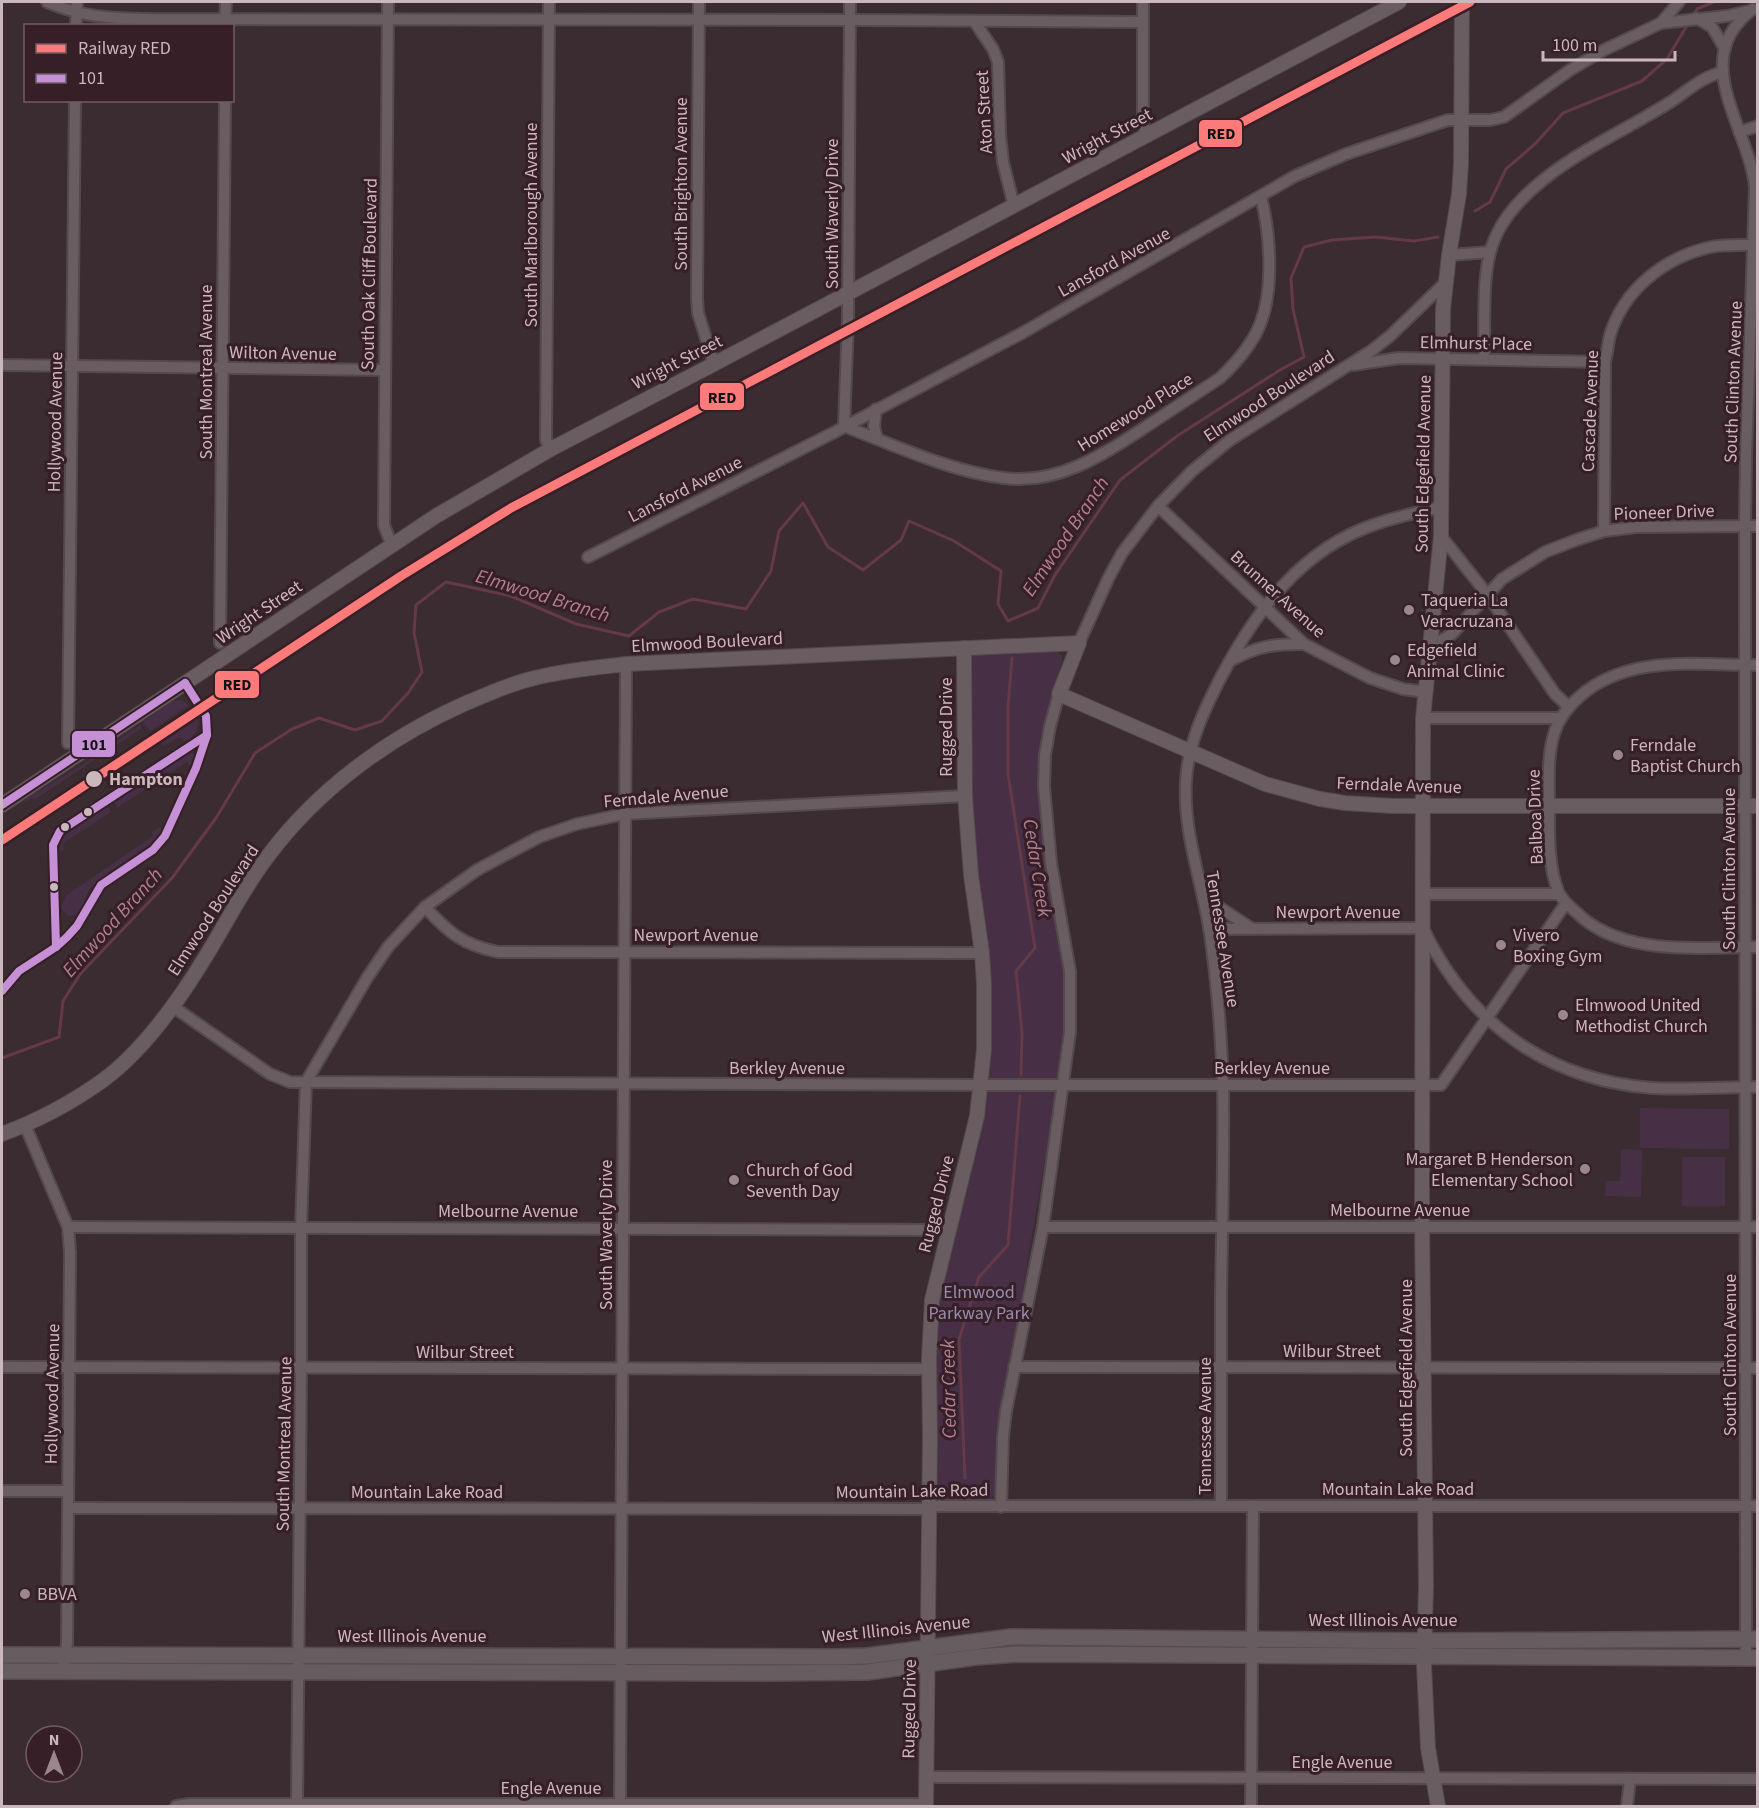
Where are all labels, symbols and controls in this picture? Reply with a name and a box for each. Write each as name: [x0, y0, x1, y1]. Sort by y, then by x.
legend: [24, 24, 234, 102]
scale bar: [1543, 24, 1675, 62]
text: 100 m: [1552, 33, 1597, 58]
text: Railway RED: [78, 36, 171, 61]
text: 101: [78, 66, 105, 91]
street label: Aton Street: [970, 70, 999, 154]
street label: South Brighton Avenue: [669, 97, 694, 271]
street label: Wright Street: [1058, 102, 1157, 171]
line badge: RED: [1198, 119, 1243, 148]
street label: South Marlborough Avenue: [519, 122, 544, 327]
text: RED: [1207, 123, 1235, 145]
street label: South Waverly Drive: [820, 139, 845, 289]
street label: South Oak Cliff Boulevard: [355, 178, 384, 370]
street label: Lansford Avenue: [1053, 221, 1175, 304]
street label: South Montreal Avenue: [194, 284, 219, 459]
street label: South Clinton Avenue: [1718, 300, 1749, 464]
street label: Wright Street: [628, 329, 727, 396]
street label: Elmhurst Place: [1420, 330, 1532, 357]
street label: Wilton Avenue: [229, 340, 337, 367]
street label: Elmwood Boulevard: [1199, 345, 1340, 448]
street label: Cascade Avenue: [1576, 350, 1605, 472]
street label: Hollywood Avenue: [42, 351, 69, 492]
street label: Homewood Place: [1073, 367, 1198, 458]
street label: South Edgefield Avenue: [1409, 375, 1438, 553]
line badge: RED: [699, 382, 745, 411]
text: RED: [708, 387, 736, 409]
street label: Lansford Avenue: [624, 450, 747, 529]
water label: Elmwood Branch: [1015, 471, 1116, 602]
street label: Pioneer Drive: [1613, 498, 1715, 527]
street label: Brunner Avenue: [1224, 545, 1331, 644]
water label: Elmwood Branch: [472, 562, 613, 630]
street label: Wright Street: [211, 575, 307, 650]
place label: Taqueria La Veracruzana: [1421, 588, 1513, 634]
marker: Taqueria La Veracruzana: [1402, 603, 1416, 617]
street label: Elmwood Boulevard: [631, 626, 784, 659]
place label: Edgefield Animal Clinic: [1407, 638, 1505, 684]
marker: Edgefield Animal Clinic: [1388, 653, 1402, 667]
line badge: RED: [214, 670, 260, 699]
text: RED: [223, 674, 251, 696]
street label: Rugged Drive: [934, 677, 959, 777]
line badge: 101: [71, 730, 116, 758]
place label: Ferndale Baptist Church: [1630, 733, 1741, 779]
text: 101: [81, 734, 107, 756]
marker: Ferndale Baptist Church: [1611, 748, 1625, 762]
place label: Hampton: [109, 767, 183, 792]
marker: Hampton: [84, 769, 104, 789]
street label: Balboa Drive: [1521, 769, 1550, 865]
street label: Ferndale Avenue: [1336, 771, 1462, 800]
street label: Ferndale Avenue: [603, 779, 730, 814]
street label: South Clinton Avenue: [1717, 788, 1742, 950]
unlabelled marker: [82, 806, 94, 818]
water label: Cedar Creek: [1015, 817, 1059, 920]
unlabelled marker: [59, 821, 71, 833]
street label: Elmwood Boulevard: [162, 840, 265, 981]
water label: Elmwood Branch: [56, 862, 170, 984]
street label: Tennessee Avenue: [1199, 869, 1246, 1009]
unlabelled marker: [48, 881, 60, 893]
street label: Newport Avenue: [1276, 900, 1400, 925]
street label: Newport Avenue: [634, 923, 758, 948]
place label: Vivero Boxing Gym: [1513, 923, 1602, 969]
marker: Vivero Boxing Gym: [1494, 938, 1508, 952]
place label: Elmwood United Methodist Church: [1575, 993, 1708, 1039]
marker: Elmwood United Methodist Church: [1556, 1008, 1570, 1022]
street label: Berkley Avenue: [729, 1056, 845, 1081]
street label: Berkley Avenue: [1214, 1056, 1330, 1081]
place label: Margaret B Henderson Elementary School: [1405, 1147, 1573, 1193]
street label: Rugged Drive: [912, 1153, 961, 1255]
place label: Church of God Seventh Day: [746, 1158, 853, 1204]
street label: South Waverly Drive: [594, 1160, 619, 1310]
marker: Margaret B Henderson Elementary School: [1578, 1162, 1592, 1176]
marker: Church of God Seventh Day: [727, 1173, 741, 1187]
street label: Melbourne Avenue: [1330, 1198, 1470, 1223]
street label: Melbourne Avenue: [438, 1199, 578, 1224]
street label: South Clinton Avenue: [1718, 1274, 1743, 1436]
street label: South Edgefield Avenue: [1394, 1279, 1419, 1457]
park label: Elmwood Parkway Park: [928, 1280, 1030, 1326]
street label: Hollywood Avenue: [39, 1323, 66, 1464]
water label: Cedar Creek: [934, 1339, 964, 1439]
street label: Wilbur Street: [1283, 1339, 1381, 1364]
street label: Wilbur Street: [416, 1340, 514, 1365]
street label: South Montreal Avenue: [270, 1356, 299, 1532]
street label: Tennessee Avenue: [1193, 1357, 1218, 1495]
street label: Mountain Lake Road: [1322, 1477, 1474, 1502]
street label: Mountain Lake Road: [835, 1478, 989, 1505]
street label: Mountain Lake Road: [351, 1480, 503, 1505]
place label: BBVA: [37, 1582, 77, 1607]
marker: BBVA: [18, 1587, 32, 1601]
street label: West Illinois Avenue: [1309, 1608, 1458, 1633]
street label: West Illinois Avenue: [821, 1609, 971, 1650]
street label: West Illinois Avenue: [338, 1624, 487, 1649]
street label: Rugged Drive: [896, 1659, 923, 1759]
north arrow: [24, 1724, 84, 1784]
text: N: [49, 1729, 59, 1751]
street label: Engle Avenue: [1292, 1750, 1393, 1775]
street label: Engle Avenue: [501, 1776, 602, 1801]

